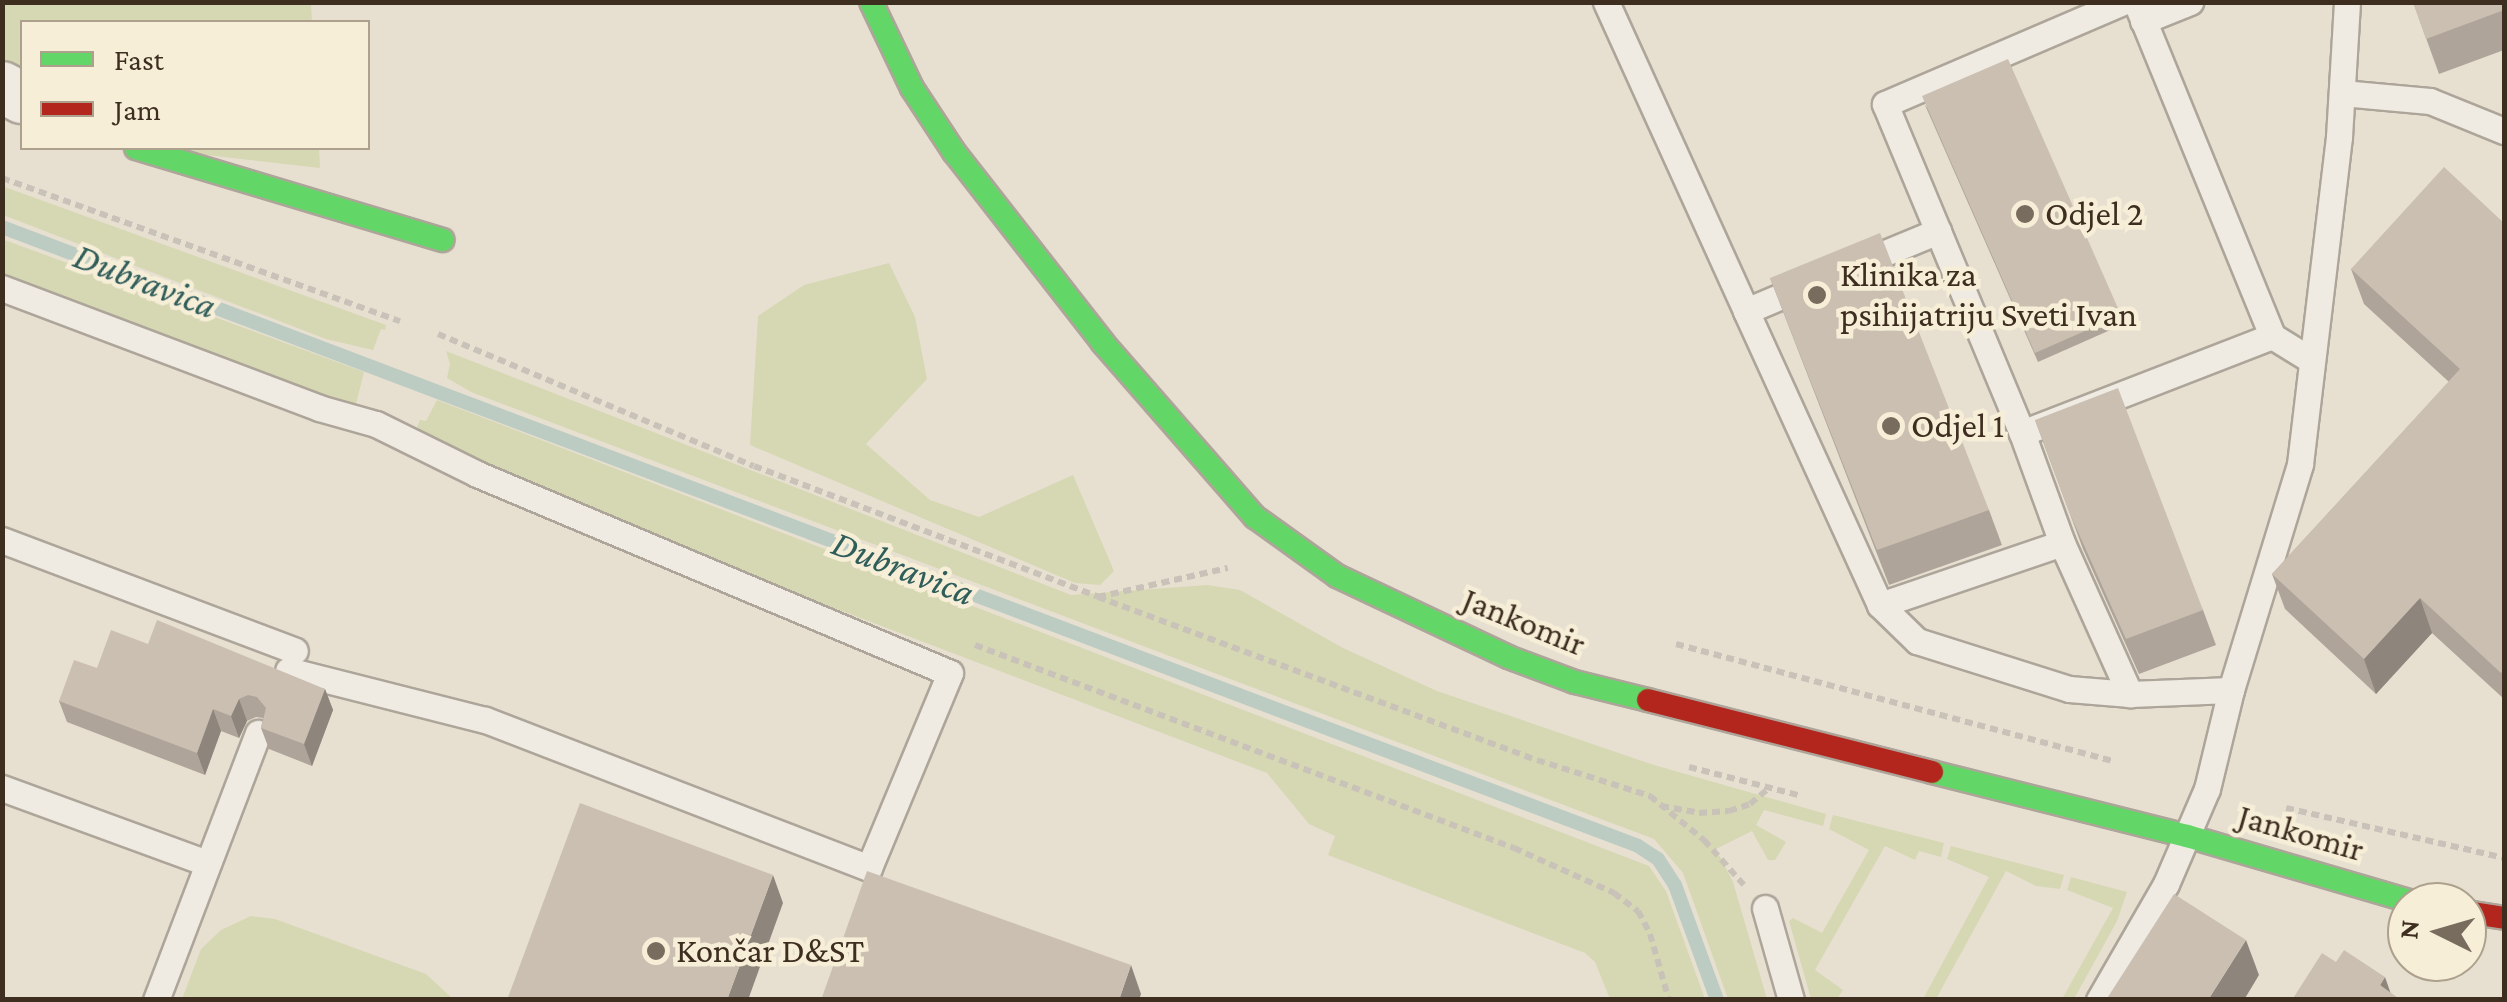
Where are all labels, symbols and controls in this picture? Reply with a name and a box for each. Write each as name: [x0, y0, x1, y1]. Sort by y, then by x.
legend: [20, 20, 370, 150]
text: Fast: [114, 43, 164, 76]
text: Jam: [114, 93, 161, 126]
place label: Odjel 2: [2045, 193, 2143, 235]
marker: Odjel 2: [2014, 203, 2036, 225]
water label: Dubravica: [67, 233, 223, 329]
place label: Klinika za psihijatriju Sveti Ivan: [1840, 254, 2137, 336]
marker: Klinika za psihijatriju Sveti Ivan: [1804, 282, 1830, 308]
place label: Odjel 1: [1911, 405, 2004, 447]
marker: Odjel 1: [1880, 415, 1902, 437]
water label: Dubravica: [825, 520, 981, 616]
street label: Jankomir: [1456, 578, 1592, 666]
street label: Jankomir: [2233, 795, 2369, 871]
north arrow: [2387, 882, 2487, 982]
text: N: [2392, 919, 2425, 940]
place label: Končar D&ST: [676, 930, 864, 972]
marker: Končar D&ST: [645, 940, 667, 962]

